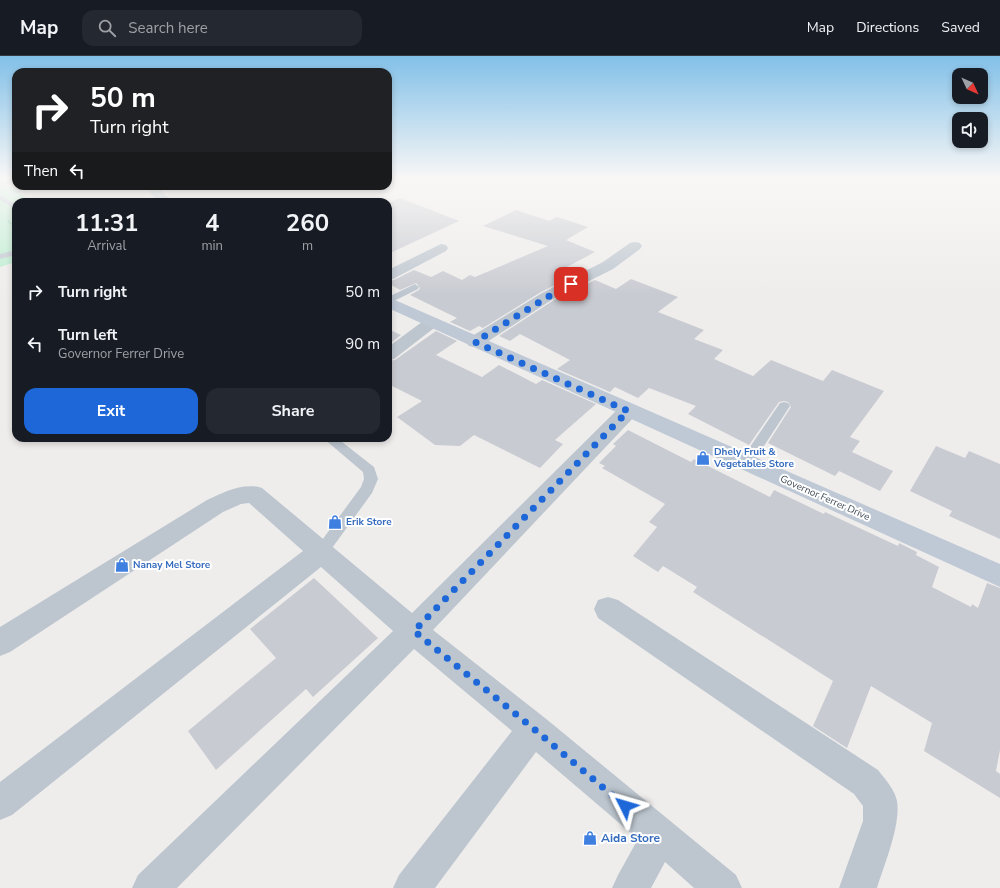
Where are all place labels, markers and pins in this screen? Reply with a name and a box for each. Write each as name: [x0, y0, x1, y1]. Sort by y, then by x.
pin: [554, 267, 588, 301]
place label: Dhely Fruit & Vegetables Store: [713, 445, 794, 471]
shop icon: Dhely Fruit & Vegetables Store: [695, 450, 711, 466]
shop icon: Erik Store: [327, 514, 343, 530]
place label: Erik Store: [346, 515, 392, 529]
shop icon: Nanay Mel Store: [114, 557, 130, 573]
place label: Nanay Mel Store: [133, 558, 211, 572]
shop icon: Aida Store: [582, 830, 598, 846]
place label: Aida Store: [601, 830, 661, 846]

